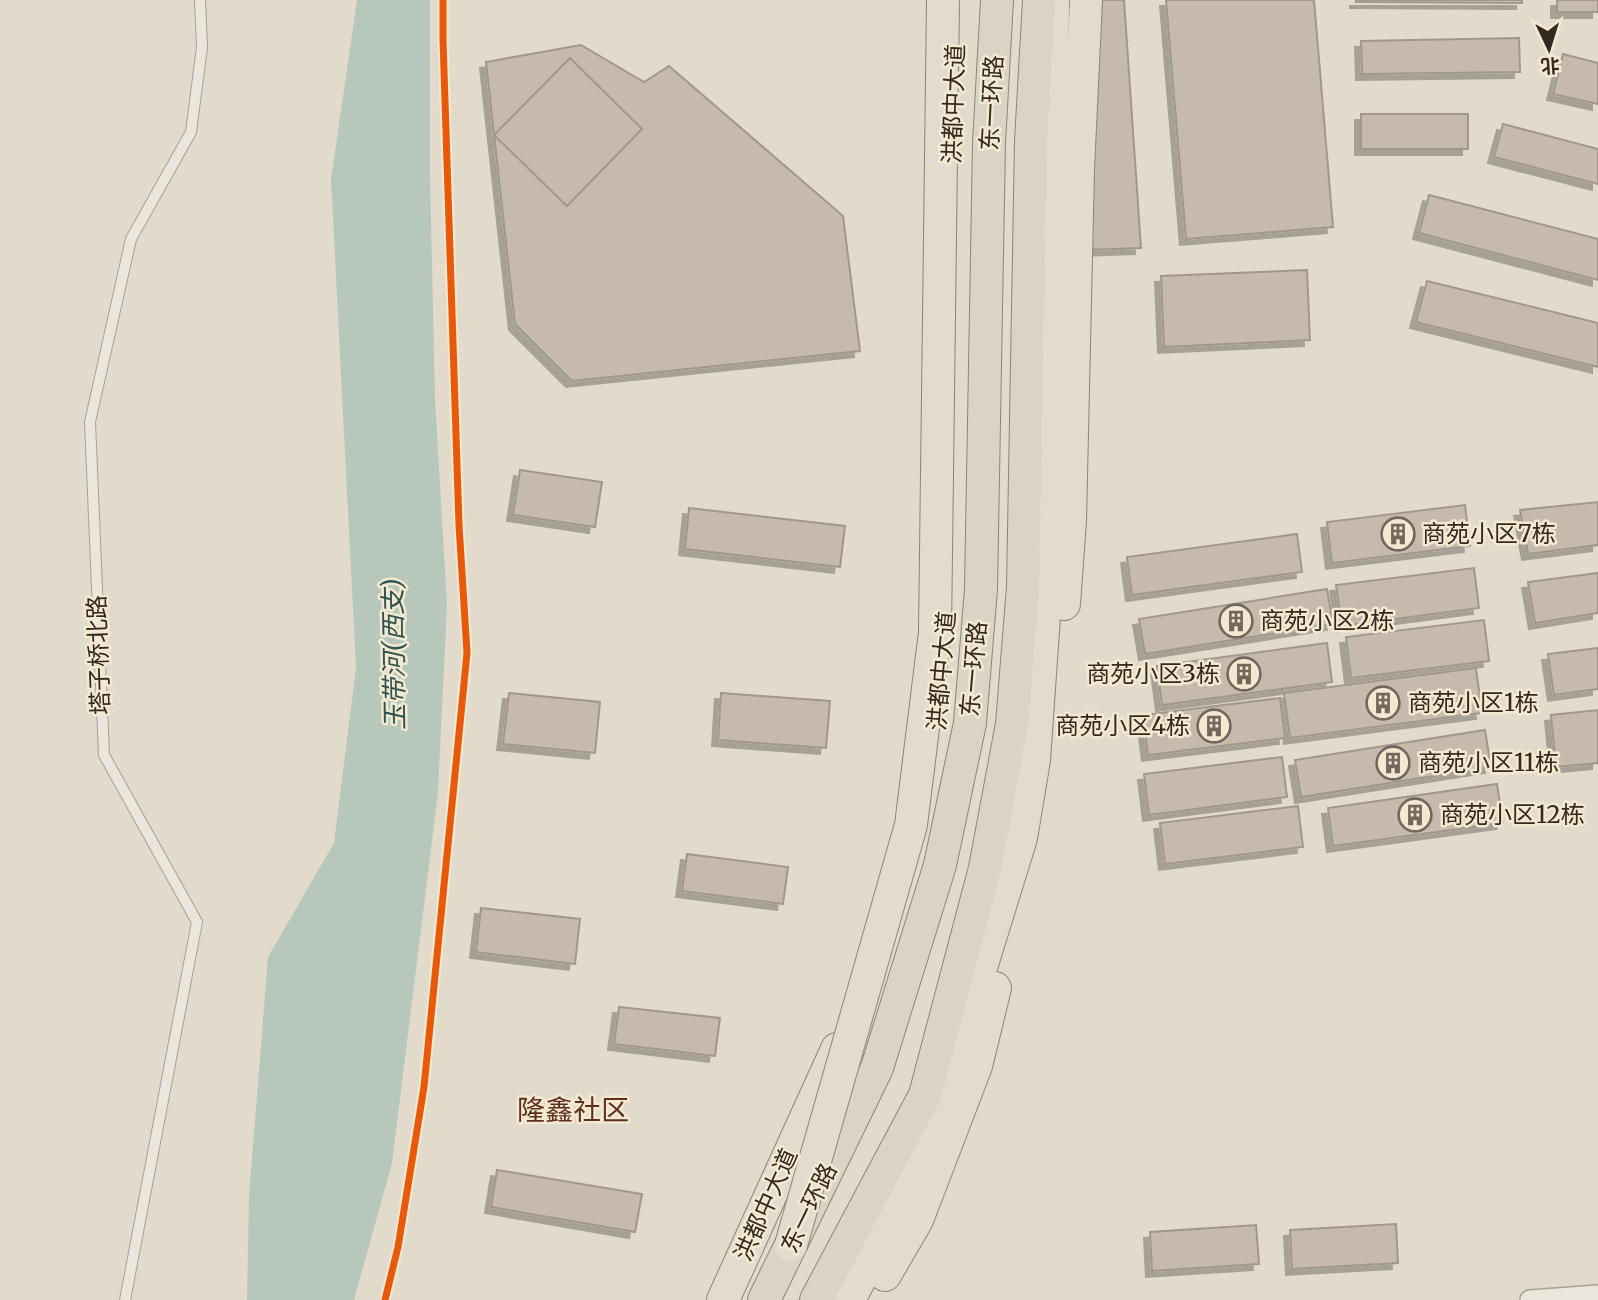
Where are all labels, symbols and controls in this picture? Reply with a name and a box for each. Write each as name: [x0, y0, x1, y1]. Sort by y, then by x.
north arrow: [1514, 14, 1584, 84]
street label: 洪都中大道: [936, 43, 971, 164]
text: 北: [1540, 53, 1561, 79]
street label: 东一环路: [974, 54, 1009, 152]
building icon: 商苑小区7栋: [1379, 515, 1417, 553]
place label: 商苑小区7栋: [1422, 518, 1556, 549]
water label: 玉带河(西支): [376, 578, 411, 730]
street label: 塔子桥北路: [81, 595, 116, 716]
building icon: 商苑小区2栋: [1217, 602, 1255, 640]
place label: 商苑小区2栋: [1260, 605, 1394, 636]
street label: 洪都中大道: [921, 610, 962, 732]
street label: 东一环路: [954, 620, 993, 718]
building icon: 商苑小区3栋: [1225, 655, 1263, 693]
place label: 商苑小区3栋: [1086, 658, 1220, 689]
building icon: 商苑小区1栋: [1364, 684, 1402, 722]
place label: 商苑小区1栋: [1408, 687, 1539, 718]
building icon: 商苑小区4栋: [1195, 707, 1233, 745]
place label: 商苑小区4栋: [1055, 710, 1190, 741]
building icon: 商苑小区11栋: [1374, 744, 1412, 782]
place label: 商苑小区11栋: [1418, 747, 1559, 778]
building icon: 商苑小区12栋: [1396, 796, 1434, 834]
place label: 商苑小区12栋: [1440, 799, 1585, 830]
district label: 隆鑫社区: [517, 1092, 629, 1128]
street label: 洪都中大道: [727, 1144, 804, 1266]
street label: 东一环路: [774, 1158, 844, 1258]

